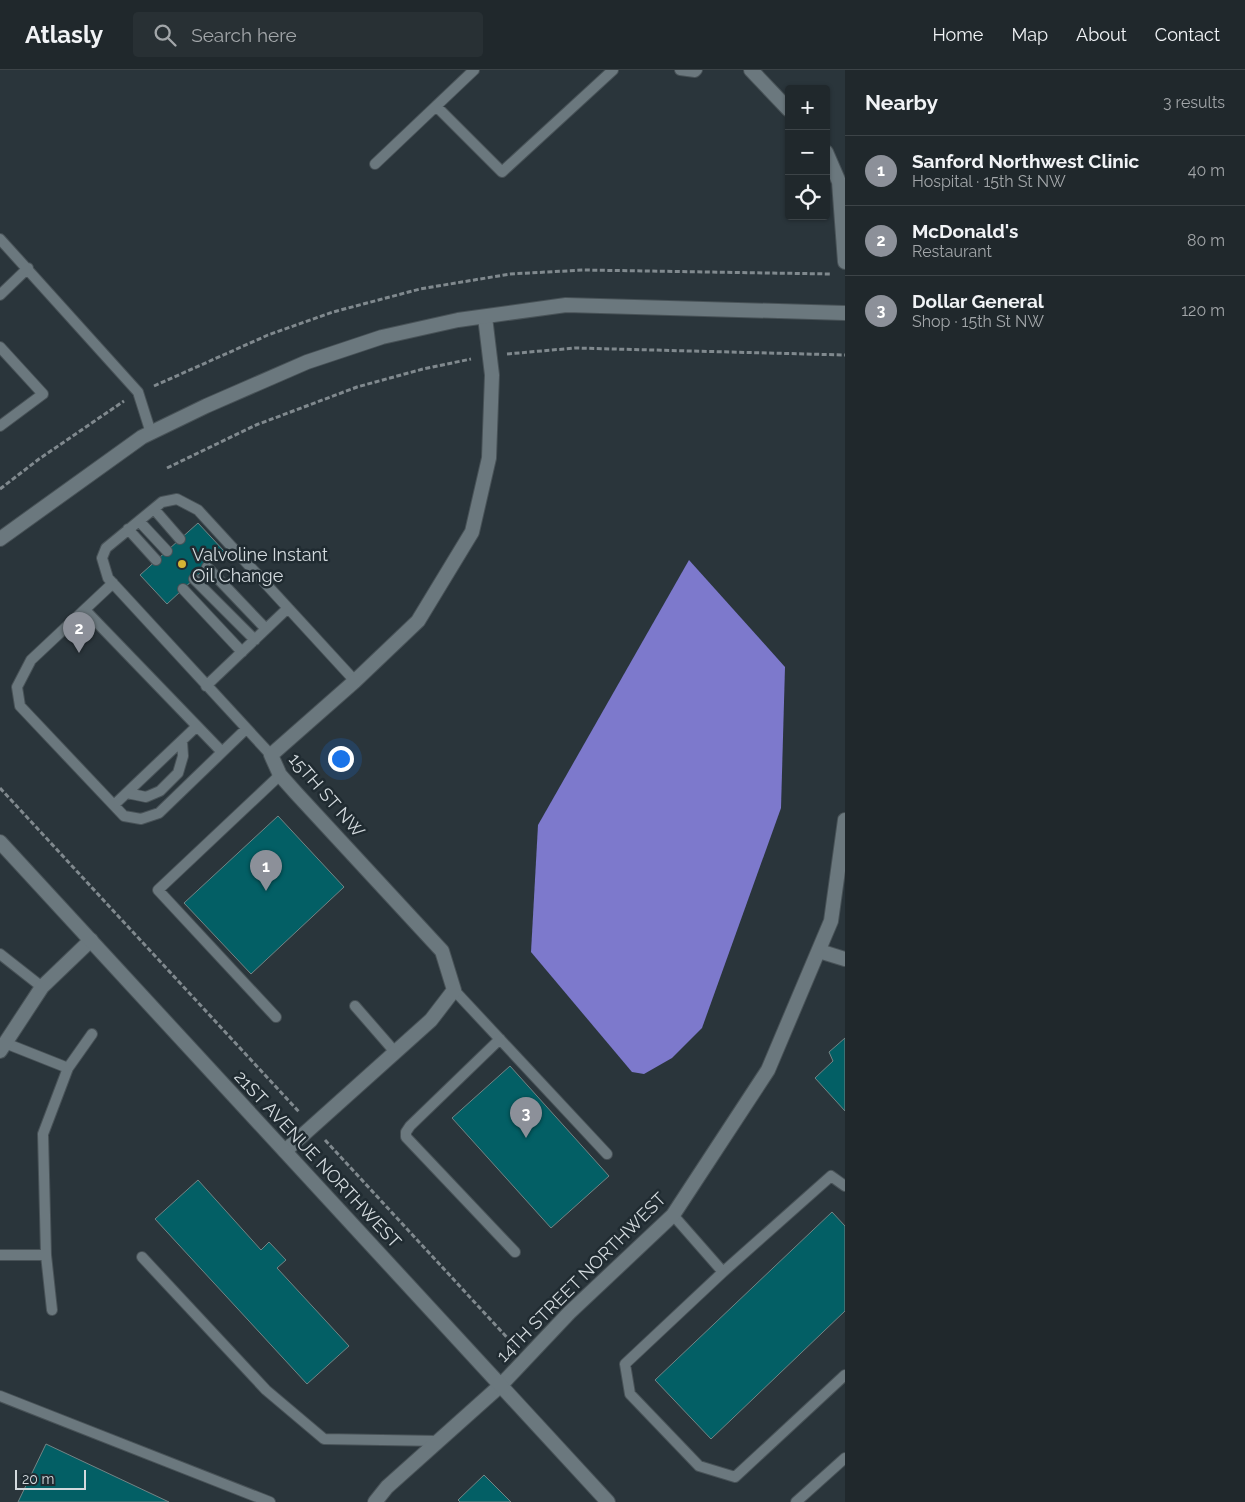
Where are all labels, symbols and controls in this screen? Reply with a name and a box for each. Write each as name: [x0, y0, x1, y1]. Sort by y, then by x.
search box: [133, 12, 483, 57]
text: Atlasly: [25, 20, 103, 49]
icon: search: [151, 21, 179, 49]
text: Search here: [191, 24, 297, 46]
text: Home: [932, 24, 983, 45]
text: Map: [1011, 24, 1048, 45]
text: About: [1076, 24, 1127, 45]
text: Contact: [1155, 24, 1220, 45]
map controls: [785, 85, 830, 220]
button: +: [785, 85, 830, 130]
text: Nearby: [865, 90, 938, 115]
text: 3 results: [1163, 93, 1225, 112]
button: −: [785, 130, 830, 175]
text: Sanford Northwest Clinic: [912, 150, 1139, 172]
text: 1: [877, 161, 885, 180]
text: 40 m: [1188, 161, 1225, 180]
text: Hospital · 15th St NW: [912, 172, 1066, 191]
button: locate: [785, 175, 830, 220]
text: McDonald's: [912, 220, 1018, 242]
text: 2: [876, 231, 886, 250]
text: 80 m: [1187, 231, 1225, 250]
text: Restaurant: [912, 242, 992, 261]
text: Dollar General: [912, 290, 1044, 312]
text: 3: [877, 301, 885, 320]
text: 120 m: [1181, 301, 1225, 320]
text: Shop · 15th St NW: [912, 312, 1044, 331]
place label: Valvoline Instant Oil Change: [192, 544, 328, 586]
marker: Valvoline Instant Oil Change: [176, 558, 188, 570]
pin: 2: [63, 612, 95, 653]
your location: [328, 746, 354, 772]
street label: 15TH ST NW: [285, 749, 369, 841]
pin: 1: [250, 850, 282, 891]
street label: 21ST AVENUE NORTHWEST: [230, 1066, 406, 1252]
pin: 3: [510, 1097, 542, 1138]
street label: 14TH STREET NORTHWEST: [492, 1188, 670, 1366]
scale bar: [15, 1467, 86, 1490]
text: 20 m: [22, 1471, 54, 1487]

